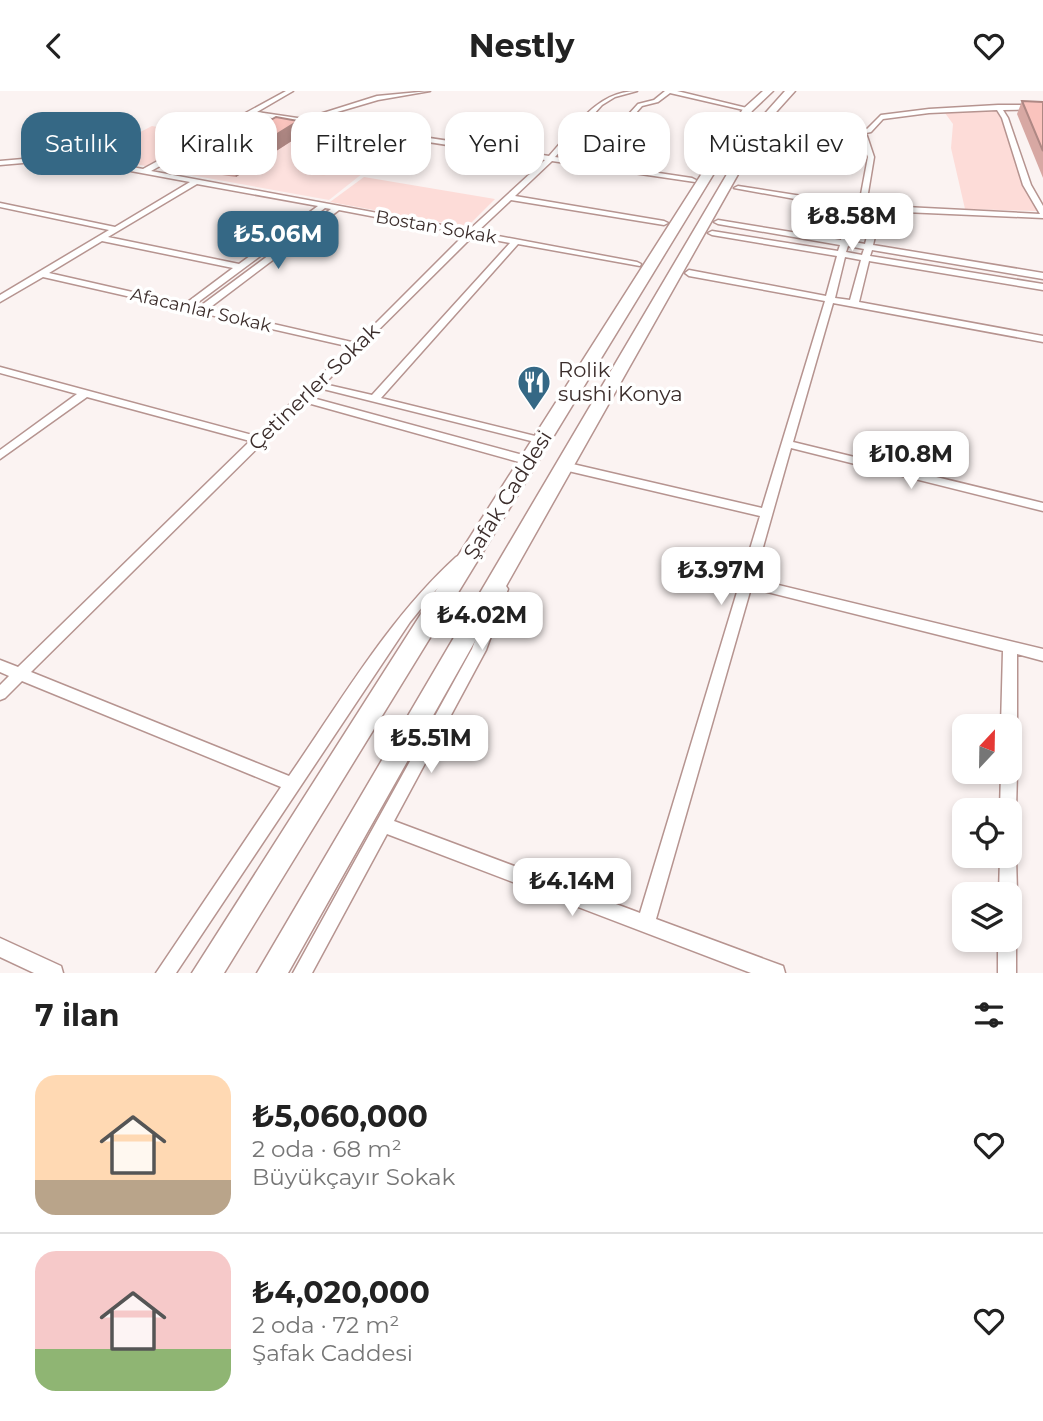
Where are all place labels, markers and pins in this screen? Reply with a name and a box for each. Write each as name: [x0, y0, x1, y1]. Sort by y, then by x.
pin: ₺8.58M: [795, 193, 909, 253]
pin: ₺5.06M: [221, 211, 335, 271]
place label: Rolik sushi Konya: [558, 357, 683, 406]
restaurant icon: Rolik sushi Konya: [515, 363, 553, 412]
pin: ₺10.8M: [854, 431, 968, 491]
pin: ₺3.97M: [664, 547, 778, 607]
pin: ₺4.02M: [425, 593, 539, 652]
pin: ₺5.51M: [374, 715, 488, 775]
pin: ₺4.14M: [515, 859, 629, 918]

